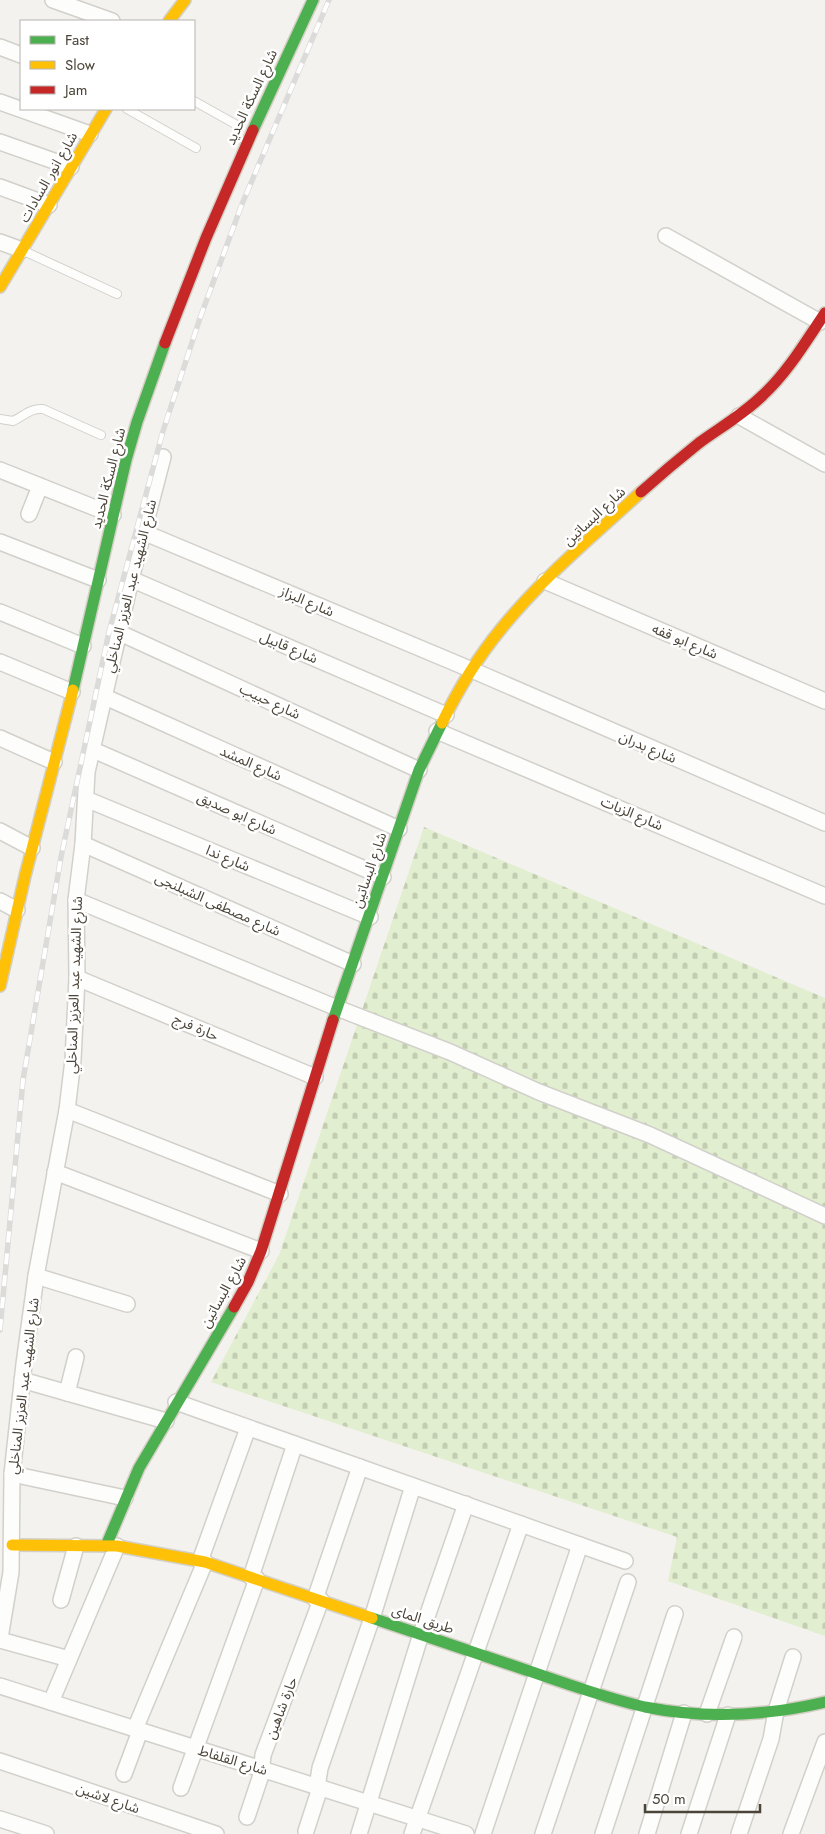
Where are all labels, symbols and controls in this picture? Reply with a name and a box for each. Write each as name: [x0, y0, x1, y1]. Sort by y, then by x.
legend: [20, 20, 195, 110]
text: Fast: [65, 29, 89, 51]
street label: شارع السكة الحديد: [220, 46, 283, 149]
text: Slow: [65, 54, 96, 76]
text: Jam: [63, 79, 88, 101]
street label: شارع انور السادات: [14, 128, 83, 226]
street label: شارع السكة الحديد: [86, 425, 131, 531]
street label: شارع البساتين: [558, 482, 630, 551]
street label: شارع الشهيد عبد العزيز المناخلي: [99, 497, 162, 675]
street label: شارع البزاز: [276, 580, 337, 622]
street label: شارع ابو قفه: [649, 618, 721, 665]
street label: شارع قابيل: [257, 626, 321, 669]
street label: شارع حبيب: [236, 678, 304, 725]
street label: شارع بدران: [616, 726, 680, 769]
street label: شارع المشد: [216, 740, 285, 786]
street label: شارع ابو صديق: [194, 787, 280, 840]
street label: شارع الزيات: [597, 791, 666, 836]
street label: شارع البساتين: [347, 829, 392, 911]
street label: شارع ندا: [203, 840, 253, 877]
street label: شارع مصطفى الشبلنجى: [152, 867, 284, 942]
street label: شارع الشهيد عبد العزيز المناخلي: [61, 896, 88, 1074]
street label: حارة فرج: [170, 1009, 222, 1046]
street label: شارع البساتين: [195, 1253, 252, 1332]
street label: شارع الشهيد عبد العزيز المناخلي: [2, 1297, 45, 1476]
street label: طريق الماى: [389, 1600, 457, 1638]
street label: حارة شاهين: [260, 1674, 302, 1742]
street label: شارع القلفاط: [196, 1740, 270, 1781]
street label: شارع لاشين: [73, 1778, 142, 1819]
scale bar: [645, 1782, 760, 1814]
text: 50 m: [652, 1788, 686, 1810]

